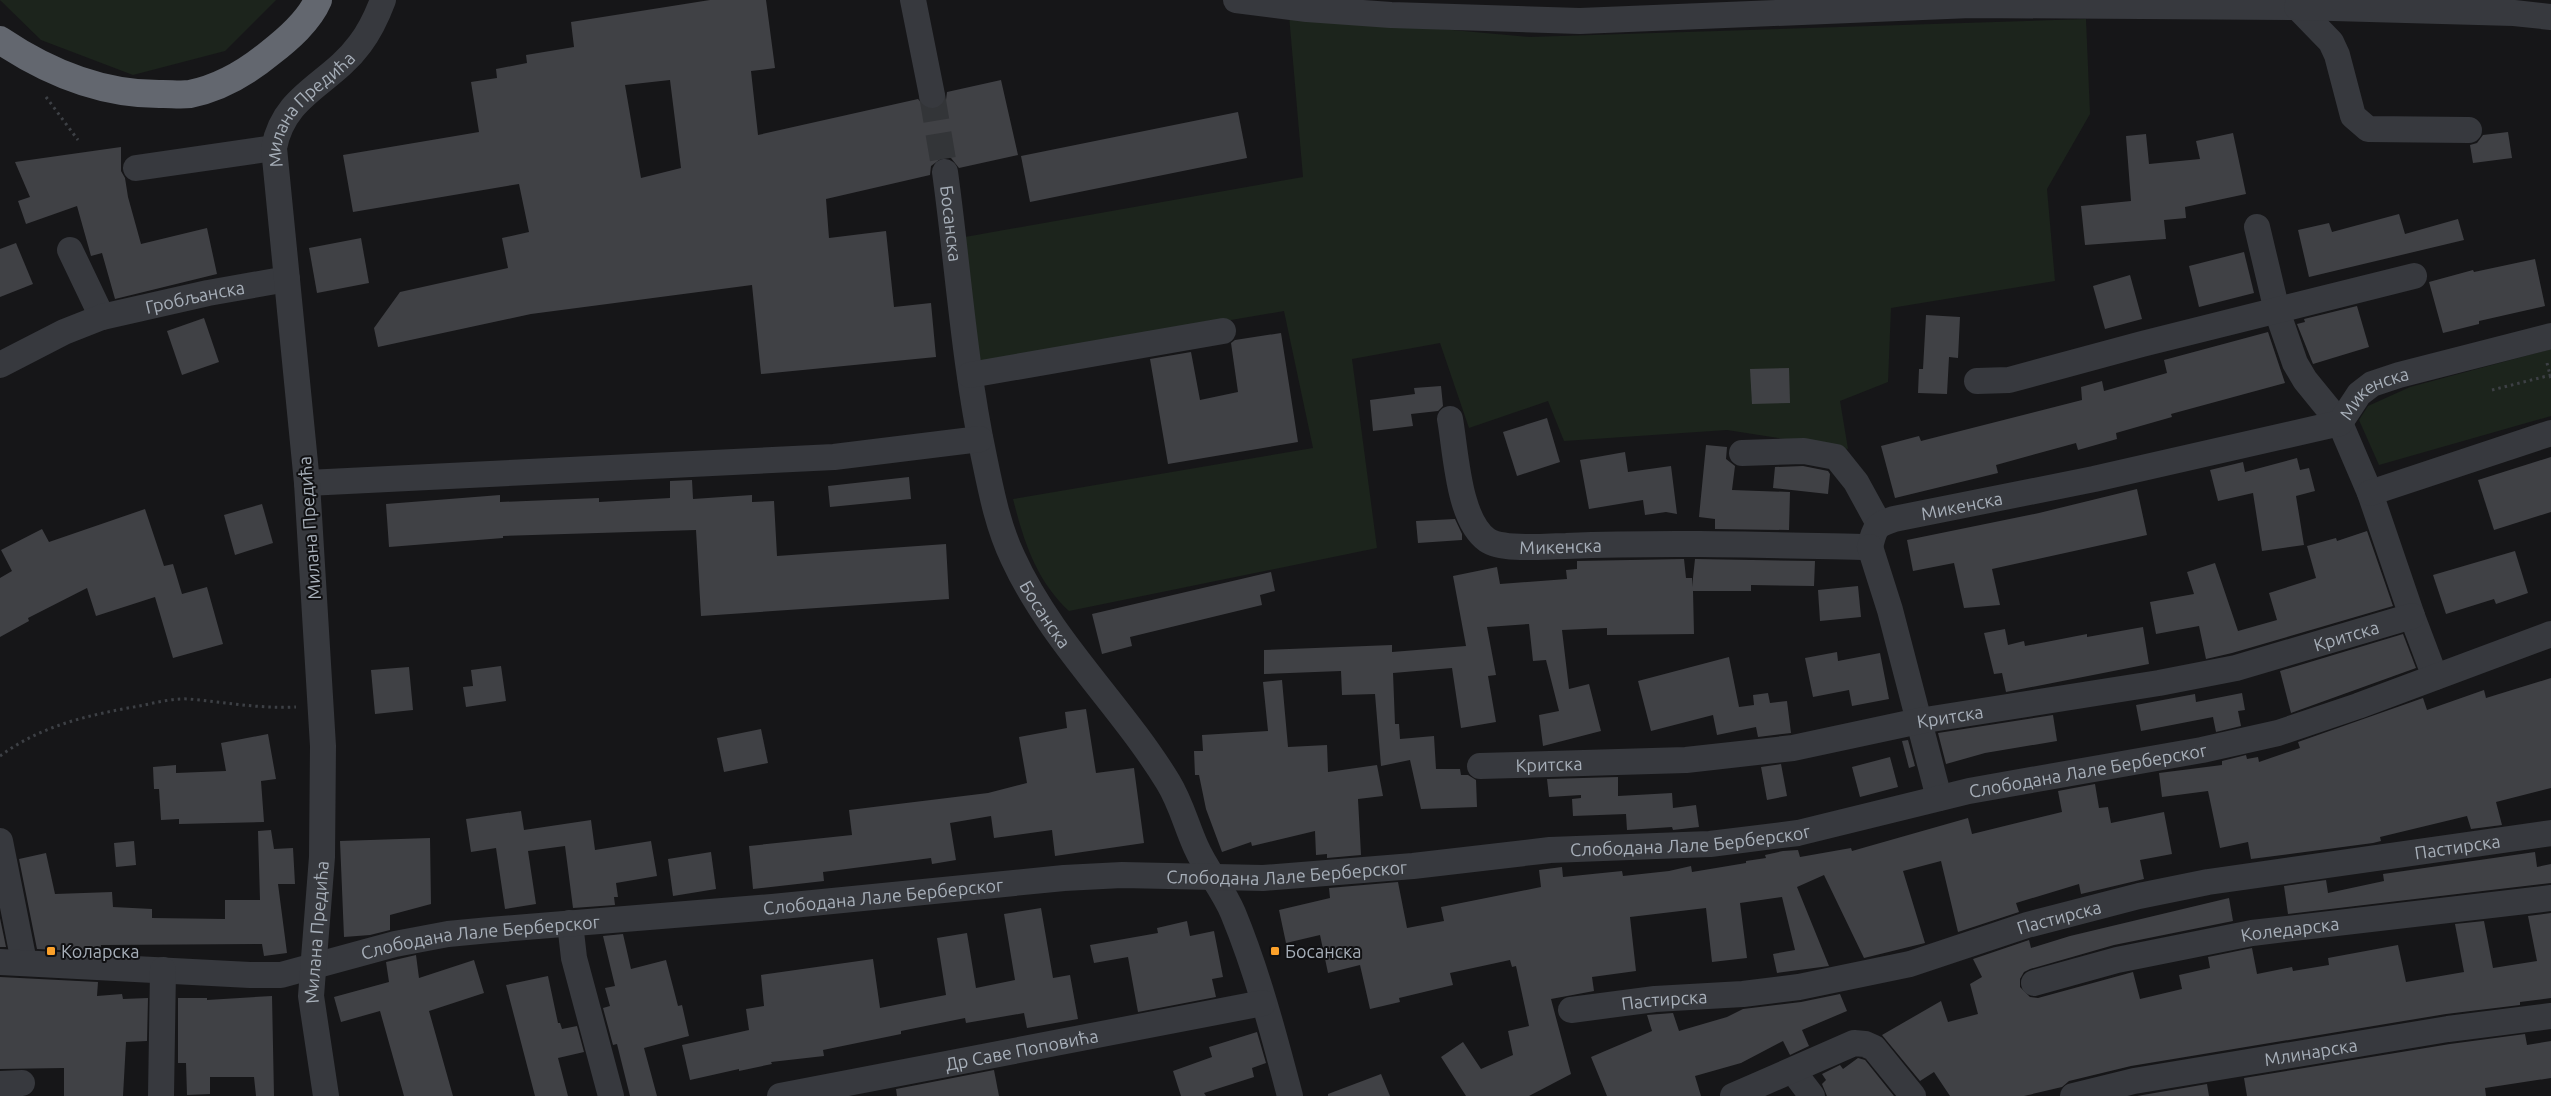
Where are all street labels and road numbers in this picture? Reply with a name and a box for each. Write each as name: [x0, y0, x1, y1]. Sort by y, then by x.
street label: Милана Предића: [263, 48, 359, 168]
street label: Босанска: [937, 184, 966, 263]
street label: Гробљанска: [143, 277, 246, 317]
street label: Микенска: [2335, 363, 2411, 423]
street label: Милана Предића: [294, 456, 324, 600]
street label: Микенска: [1919, 488, 2004, 523]
street label: Микенска: [1519, 535, 1602, 557]
street label: Босанска: [1016, 577, 1075, 652]
street label: Критска: [2311, 616, 2381, 655]
street label: Критска: [1915, 701, 1985, 731]
street label: Слободана Лале Берберског: [1967, 739, 2209, 801]
street label: Критска: [1515, 753, 1583, 775]
street label: Слободана Лале Берберског: [1569, 820, 1812, 859]
street label: Пастирска: [2413, 830, 2502, 862]
street label: Слободана Лале Берберског: [1166, 857, 1408, 888]
street label: Милана Предића: [300, 860, 332, 1005]
street label: Слободана Лале Берберског: [762, 874, 1004, 918]
street label: Пастирска: [2014, 896, 2103, 938]
street label: Слободана Лале Берберског: [359, 911, 600, 963]
street label: Коледарска: [2239, 913, 2340, 945]
street label: Пастирска: [1620, 986, 1708, 1013]
street label: Др Саве Поповића: [943, 1025, 1100, 1074]
street label: Млинарска: [2263, 1034, 2359, 1069]

